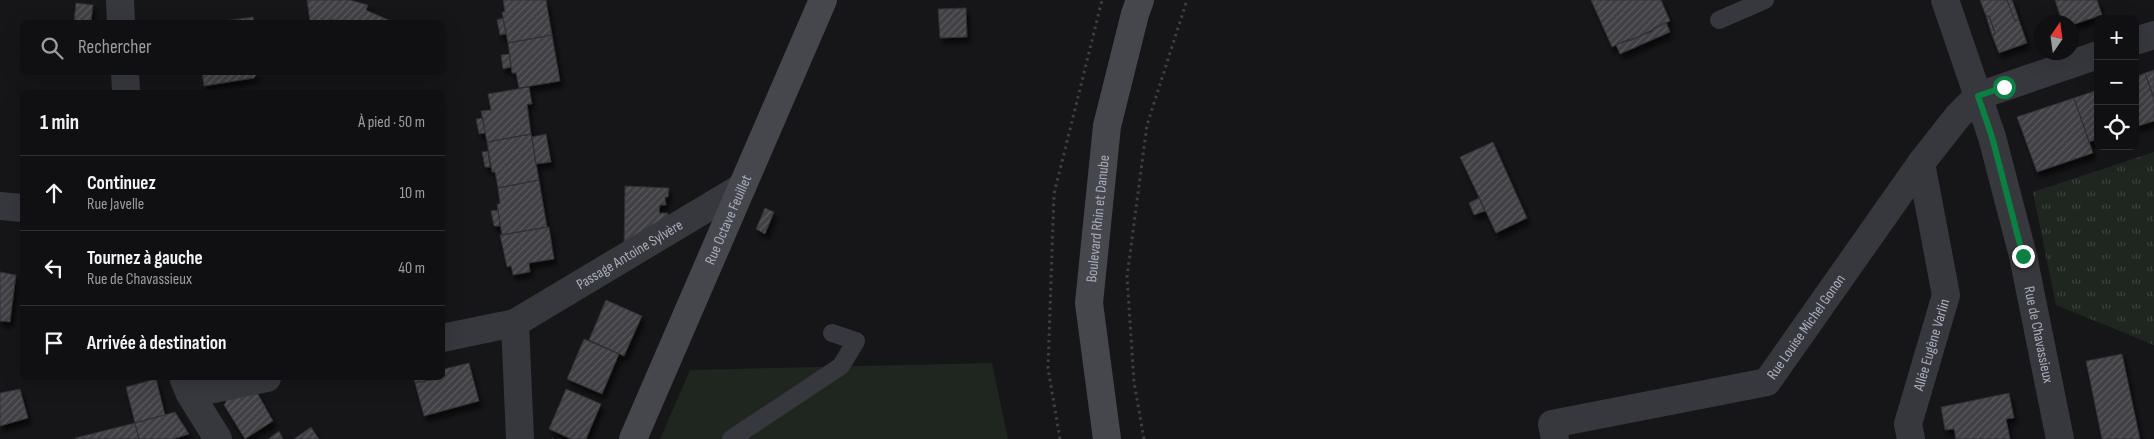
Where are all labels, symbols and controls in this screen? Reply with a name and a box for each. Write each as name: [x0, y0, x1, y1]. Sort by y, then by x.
north arrow: [2034, 15, 2079, 60]
map controls: [2094, 15, 2139, 150]
button: +: [2094, 15, 2139, 60]
search box: [20, 20, 445, 75]
icon: search: [38, 34, 66, 62]
text: Rechercher: [78, 36, 152, 59]
button: −: [2094, 60, 2139, 105]
route start: [1993, 76, 2016, 99]
button: locate: [2094, 105, 2139, 150]
text: 1 min: [40, 110, 79, 135]
text: À pied · 50 m: [358, 113, 425, 132]
street label: Boulevard Rhin et Danube: [1082, 154, 1114, 283]
text: Continuez: [87, 172, 156, 195]
street label: Rue Octave Feuillet: [701, 172, 756, 268]
icon: ahead: [40, 179, 68, 207]
text: 10 m: [399, 184, 425, 203]
text: Rue Javelle: [87, 195, 144, 214]
street label: Passage Antoine Sylvère: [573, 216, 687, 294]
route end: [2012, 245, 2035, 268]
text: Tournez à gauche: [87, 247, 203, 270]
icon: left: [40, 254, 68, 282]
text: 40 m: [398, 259, 425, 278]
text: Rue de Chavassieux: [87, 270, 192, 289]
street label: Rue Louise Michel Gonon: [1763, 271, 1850, 383]
street label: Rue de Chavassieux: [2019, 285, 2058, 385]
street label: Allée Eugène Varlin: [1909, 297, 1954, 394]
icon: arrive: [40, 329, 68, 357]
text: Arrivée à destination: [87, 332, 227, 355]

